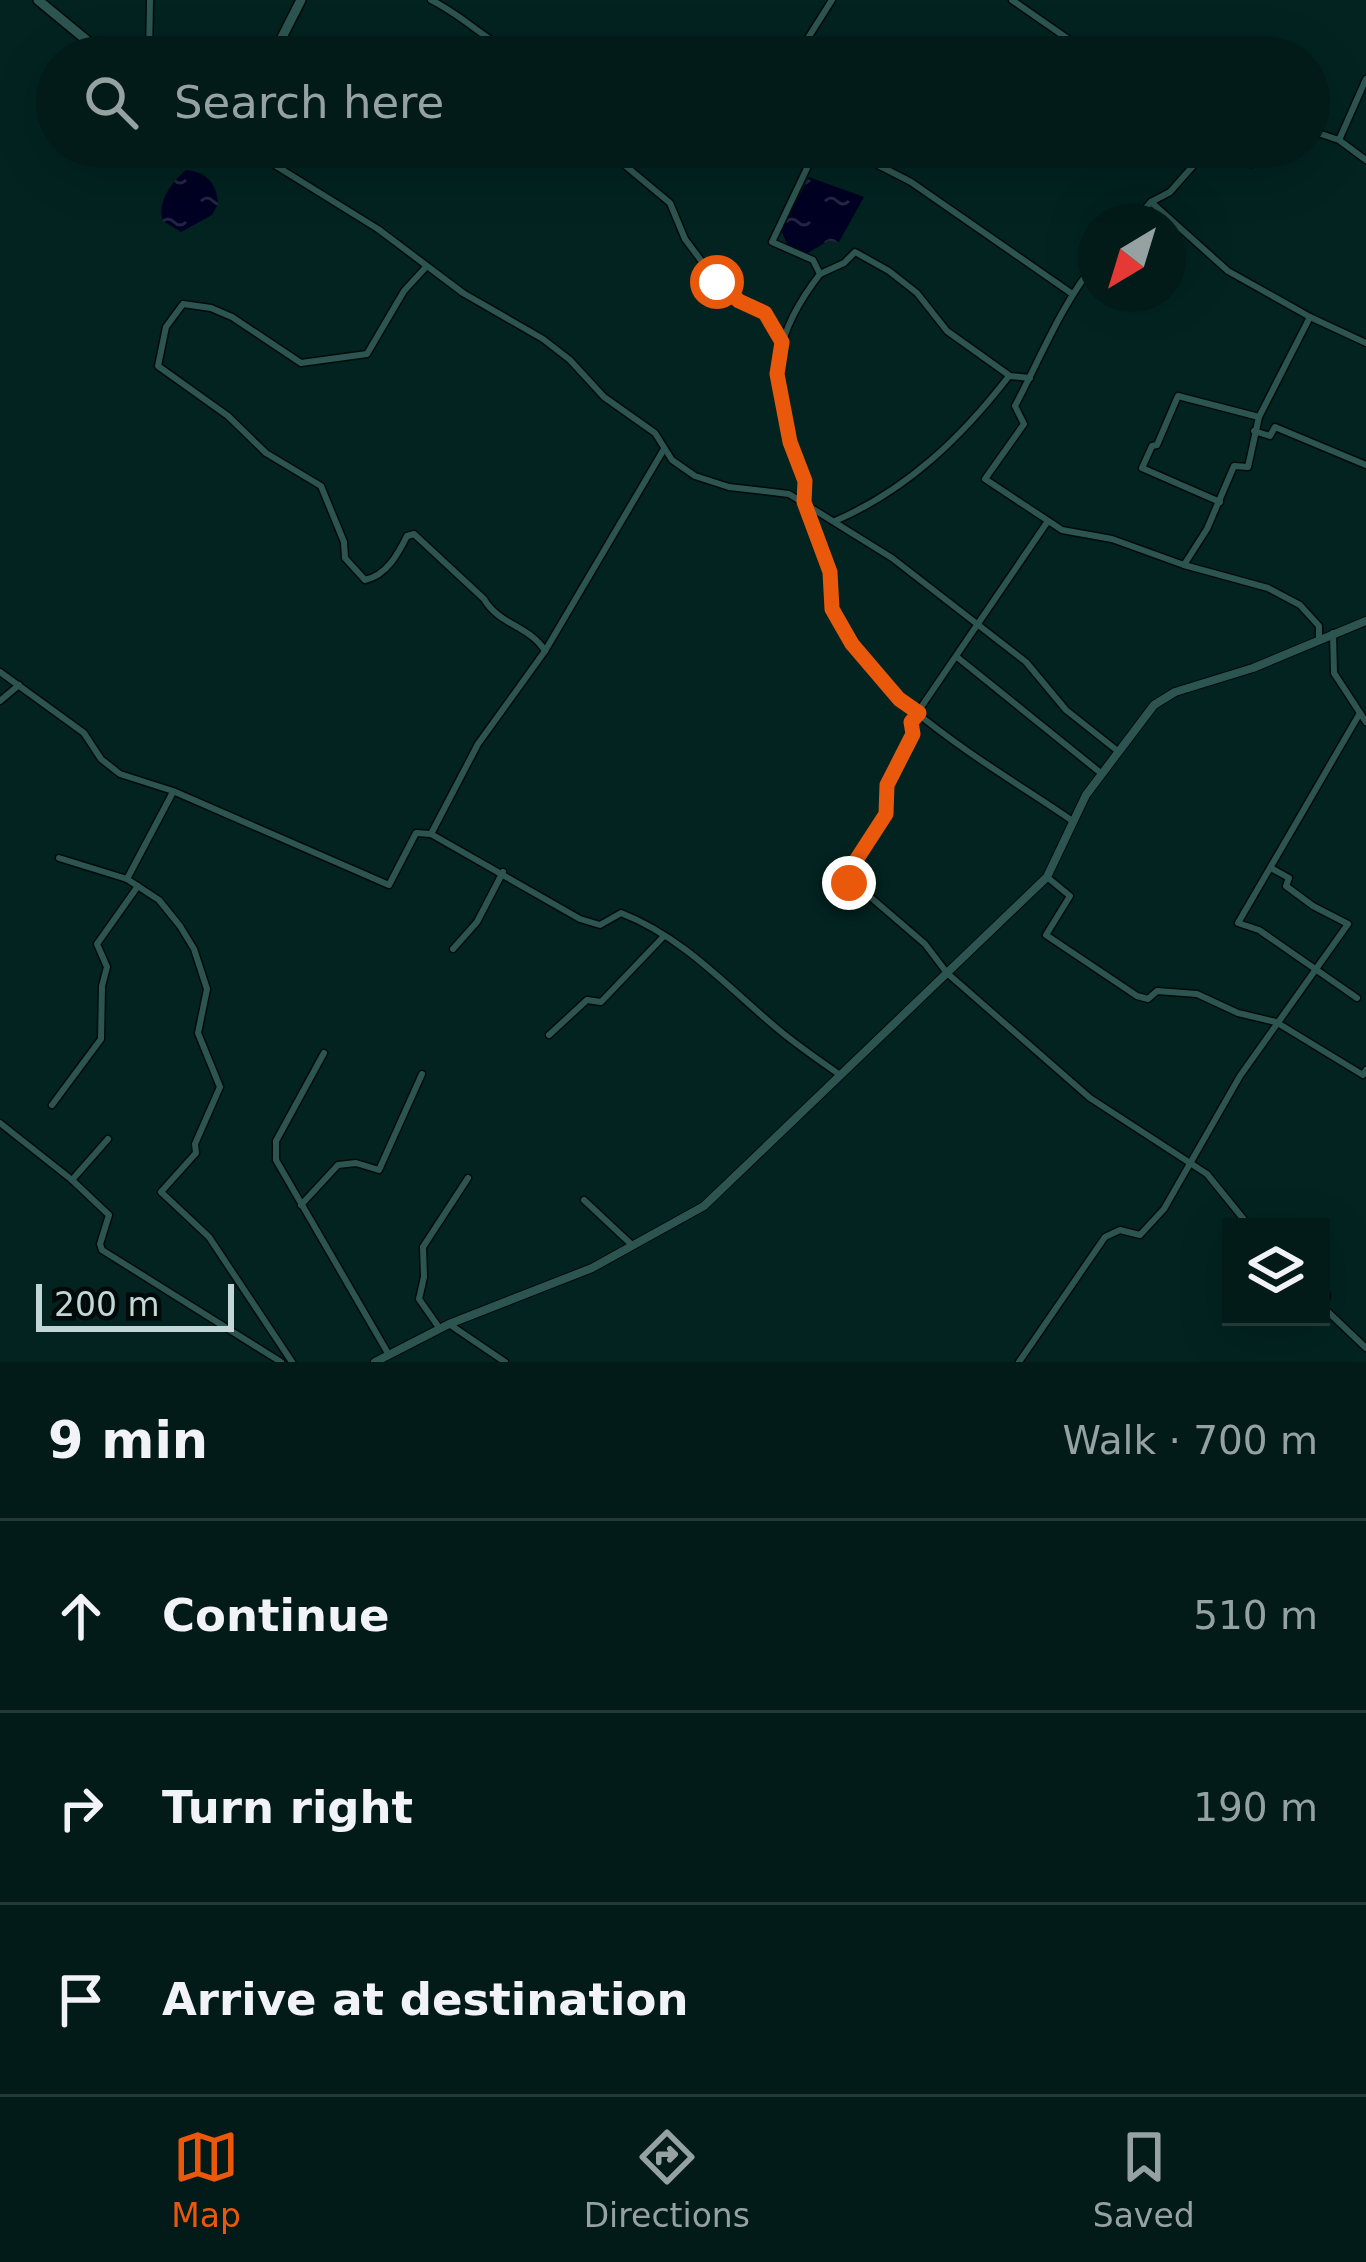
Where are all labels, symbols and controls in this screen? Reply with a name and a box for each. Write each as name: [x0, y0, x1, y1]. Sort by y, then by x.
search box: [36, 36, 1330, 168]
icon: search: [78, 69, 144, 135]
text: Search here: [174, 76, 444, 129]
north arrow: [1078, 204, 1186, 312]
route start: [690, 255, 744, 309]
route end: [822, 856, 876, 910]
map controls: [1222, 1218, 1330, 1326]
button: layers: [1222, 1218, 1330, 1326]
scale bar: [36, 1278, 234, 1331]
text: 200 m: [54, 1285, 160, 1324]
text: 9 min: [48, 1411, 208, 1470]
text: Walk · 700 m: [1063, 1418, 1318, 1463]
icon: ahead: [48, 1583, 114, 1649]
text: Continue: [162, 1589, 390, 1642]
text: 510 m: [1193, 1593, 1318, 1638]
icon: right: [48, 1775, 114, 1841]
text: Turn right: [162, 1781, 413, 1834]
text: 190 m: [1193, 1785, 1318, 1830]
icon: arrive: [48, 1967, 114, 2033]
text: Arrive at destination: [162, 1973, 688, 2026]
tab: Map: [171, 2124, 241, 2235]
tab: Directions: [584, 2124, 750, 2235]
tab: Saved: [1093, 2124, 1195, 2235]

